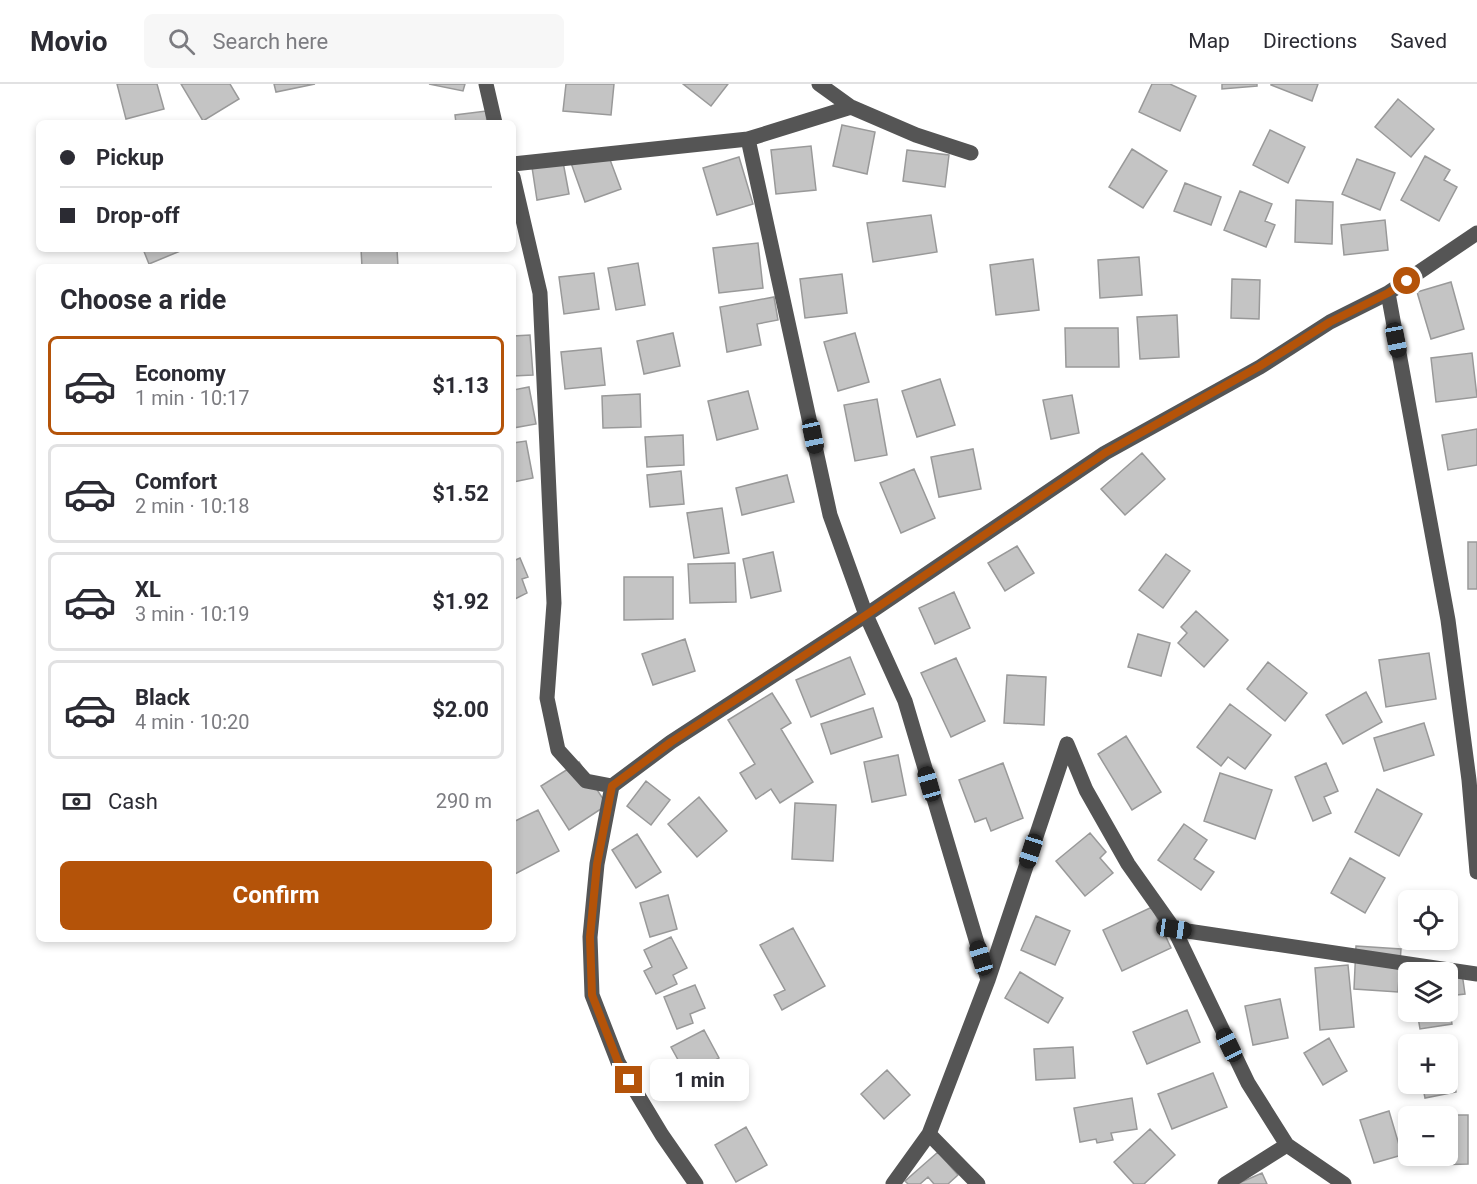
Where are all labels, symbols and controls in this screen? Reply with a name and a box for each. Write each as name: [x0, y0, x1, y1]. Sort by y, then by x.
search box: [144, 14, 564, 68]
text: Movio: [30, 25, 108, 58]
icon: search: [165, 25, 198, 58]
text: Search here: [213, 29, 328, 54]
text: Map: [1188, 29, 1230, 53]
text: Directions: [1263, 29, 1357, 53]
text: Saved: [1390, 29, 1447, 53]
text: Pickup: [96, 145, 164, 170]
text: Drop-off: [96, 203, 180, 228]
route start: [1393, 267, 1420, 294]
text: Choose a ride: [60, 284, 226, 316]
car: [1384, 321, 1408, 359]
icon: car: [63, 359, 117, 413]
text: Economy: [135, 361, 226, 386]
text: $1.13: [432, 373, 489, 398]
text: 1 min · 10:17: [135, 386, 250, 410]
car: [800, 417, 826, 455]
icon: car: [63, 467, 117, 521]
text: Comfort: [135, 469, 217, 494]
text: $1.52: [432, 481, 489, 506]
text: 2 min · 10:18: [135, 494, 250, 518]
icon: car: [63, 575, 117, 629]
text: XL: [135, 577, 161, 602]
text: $1.92: [432, 589, 489, 614]
text: 3 min · 10:19: [135, 602, 250, 626]
icon: car: [63, 683, 117, 737]
text: Black: [135, 685, 190, 710]
text: $2.00: [432, 697, 489, 722]
text: 4 min · 10:20: [135, 710, 250, 734]
car: [915, 764, 943, 804]
icon: cash: [60, 785, 93, 818]
text: Cash: [108, 789, 158, 814]
text: 290 m: [436, 789, 492, 813]
car: [1017, 831, 1045, 871]
button: Confirm: [60, 861, 492, 930]
map controls: [1398, 890, 1458, 1166]
button: locate: [1398, 890, 1458, 950]
car: [1155, 918, 1193, 940]
car: [967, 938, 995, 978]
button: layers: [1398, 962, 1458, 1022]
car: [1213, 1025, 1245, 1065]
button: +: [1398, 1034, 1458, 1094]
callout: 1 min: [650, 1059, 749, 1101]
route end: [615, 1066, 642, 1093]
text: 1 min: [674, 1068, 725, 1092]
button: −: [1398, 1106, 1458, 1166]

